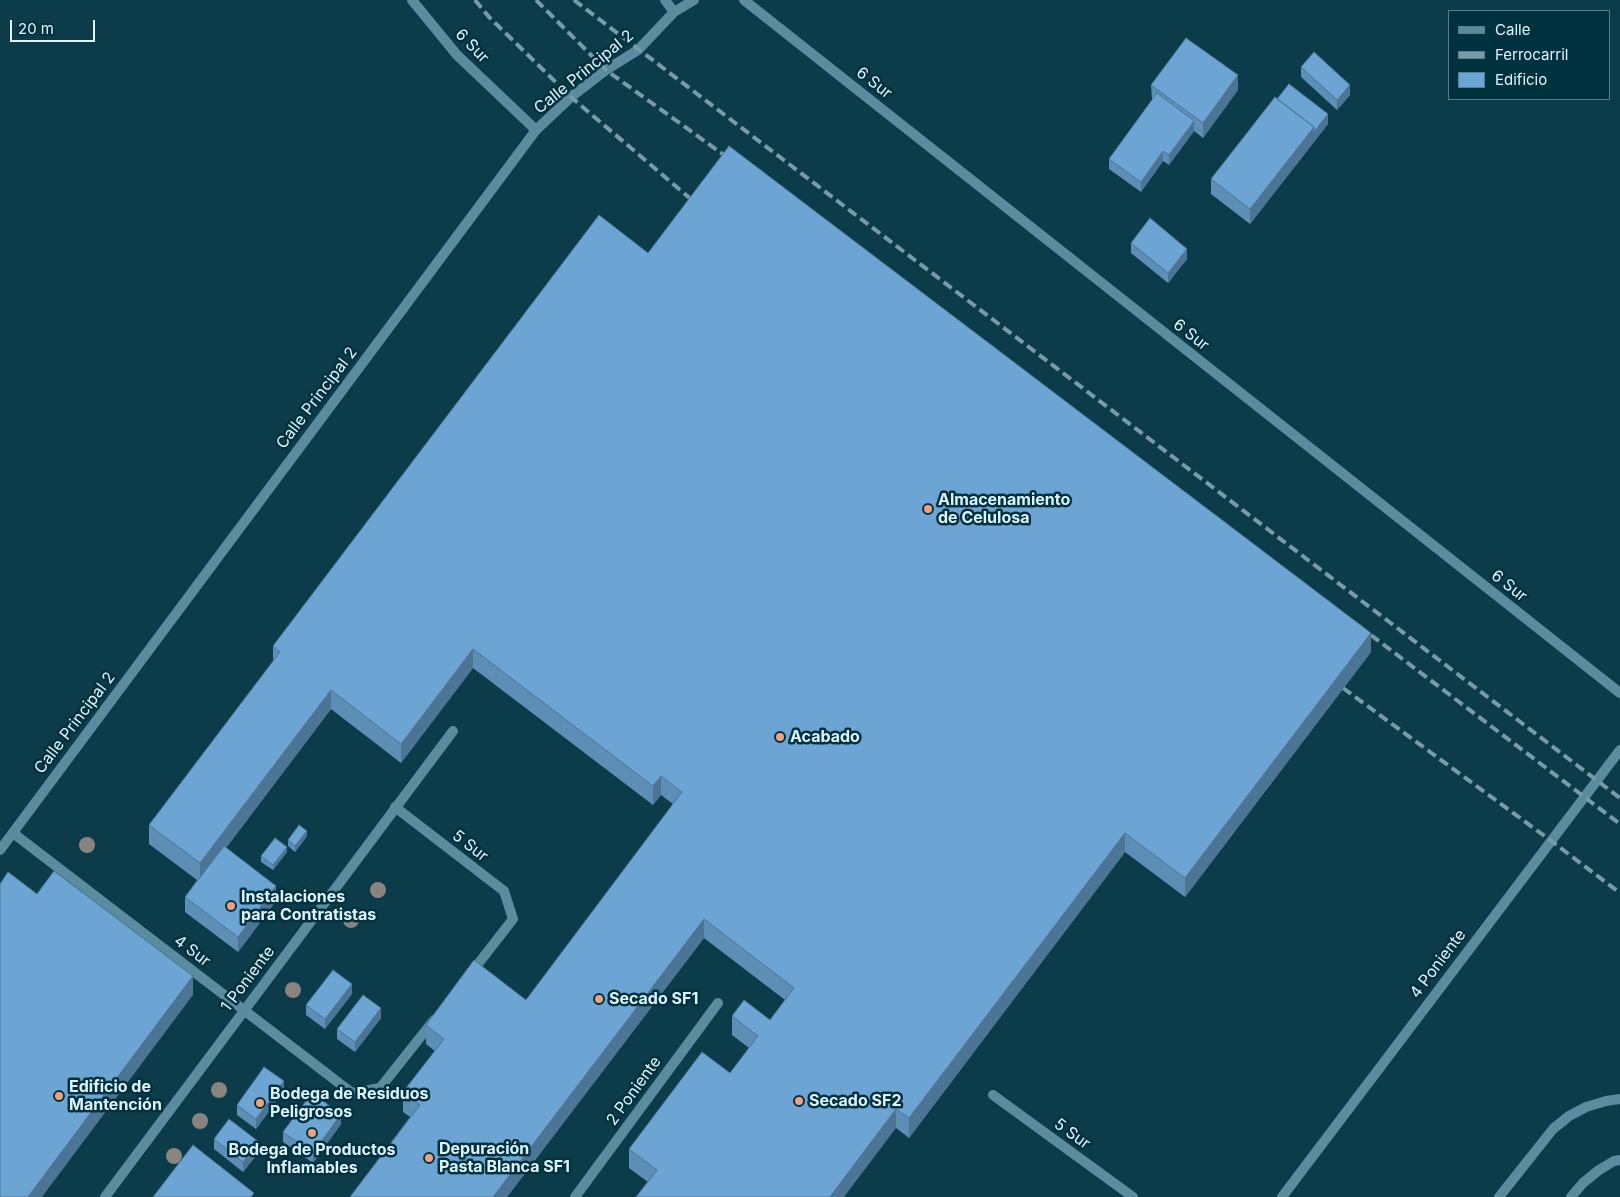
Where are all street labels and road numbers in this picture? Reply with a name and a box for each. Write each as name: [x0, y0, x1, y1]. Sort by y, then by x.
street label: 6 Sur: [451, 25, 493, 67]
street label: Calle Principal 2: [530, 26, 638, 118]
street label: 6 Sur: [852, 63, 896, 103]
street label: 6 Sur: [1169, 315, 1213, 355]
street label: Calle Principal 2: [273, 343, 361, 453]
street label: 6 Sur: [1487, 566, 1531, 606]
street label: Calle Principal 2: [31, 668, 119, 778]
street label: 5 Sur: [448, 826, 492, 866]
street label: 4 Poniente: [1406, 926, 1470, 1002]
street label: 4 Sur: [170, 931, 214, 971]
street label: 1 Poniente: [217, 942, 279, 1016]
street label: 2 Poniente: [603, 1053, 665, 1129]
street label: 5 Sur: [1050, 1114, 1094, 1154]

